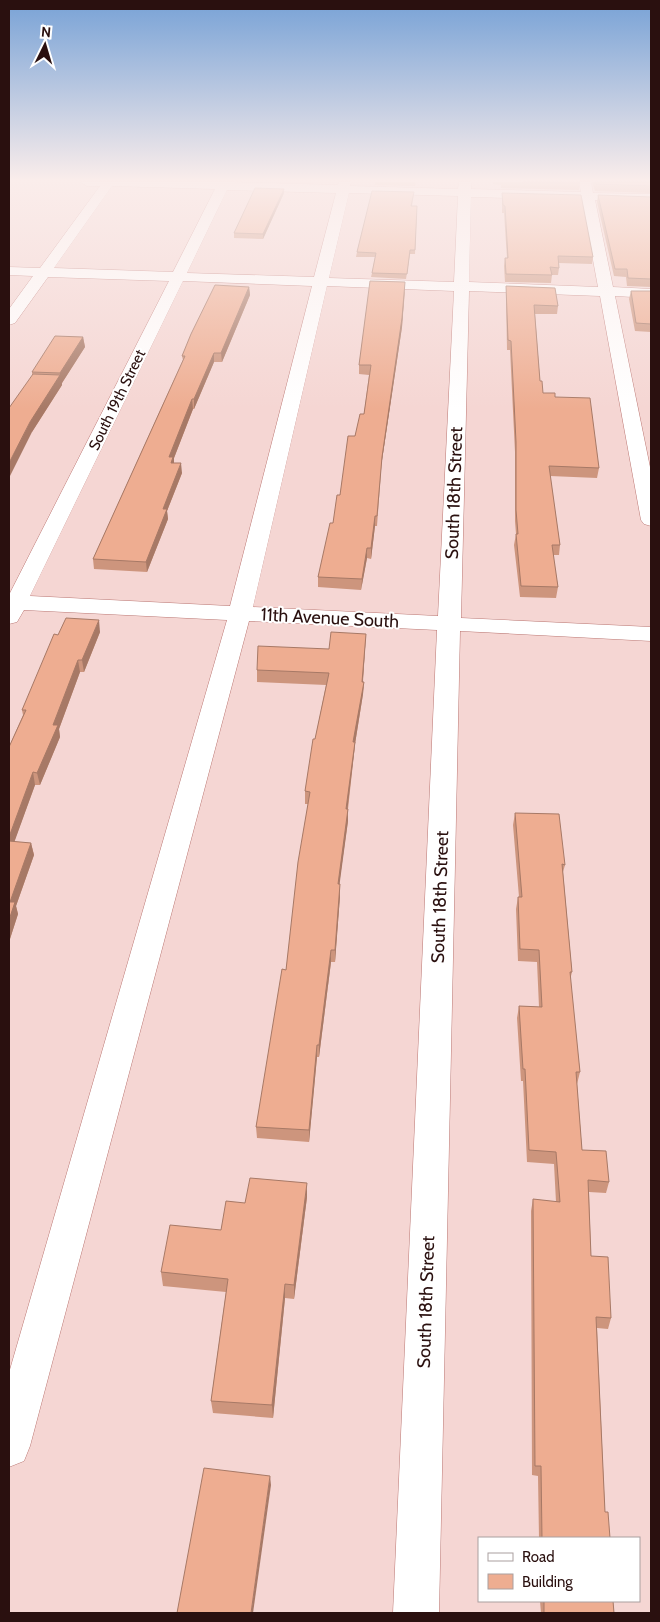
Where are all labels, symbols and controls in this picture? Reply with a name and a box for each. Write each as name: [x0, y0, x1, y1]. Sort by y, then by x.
north arrow: [20, 20, 70, 70]
text: N: [40, 23, 52, 41]
street label: South 19th Street: [85, 347, 149, 453]
street label: South 18th Street: [441, 426, 467, 560]
street label: 11th Avenue South: [260, 603, 400, 633]
street label: South 18th Street: [427, 830, 453, 964]
street label: South 18th Street: [413, 1235, 439, 1369]
legend: [478, 1537, 640, 1602]
text: Road: [522, 1548, 555, 1566]
text: Building: [522, 1573, 573, 1591]

